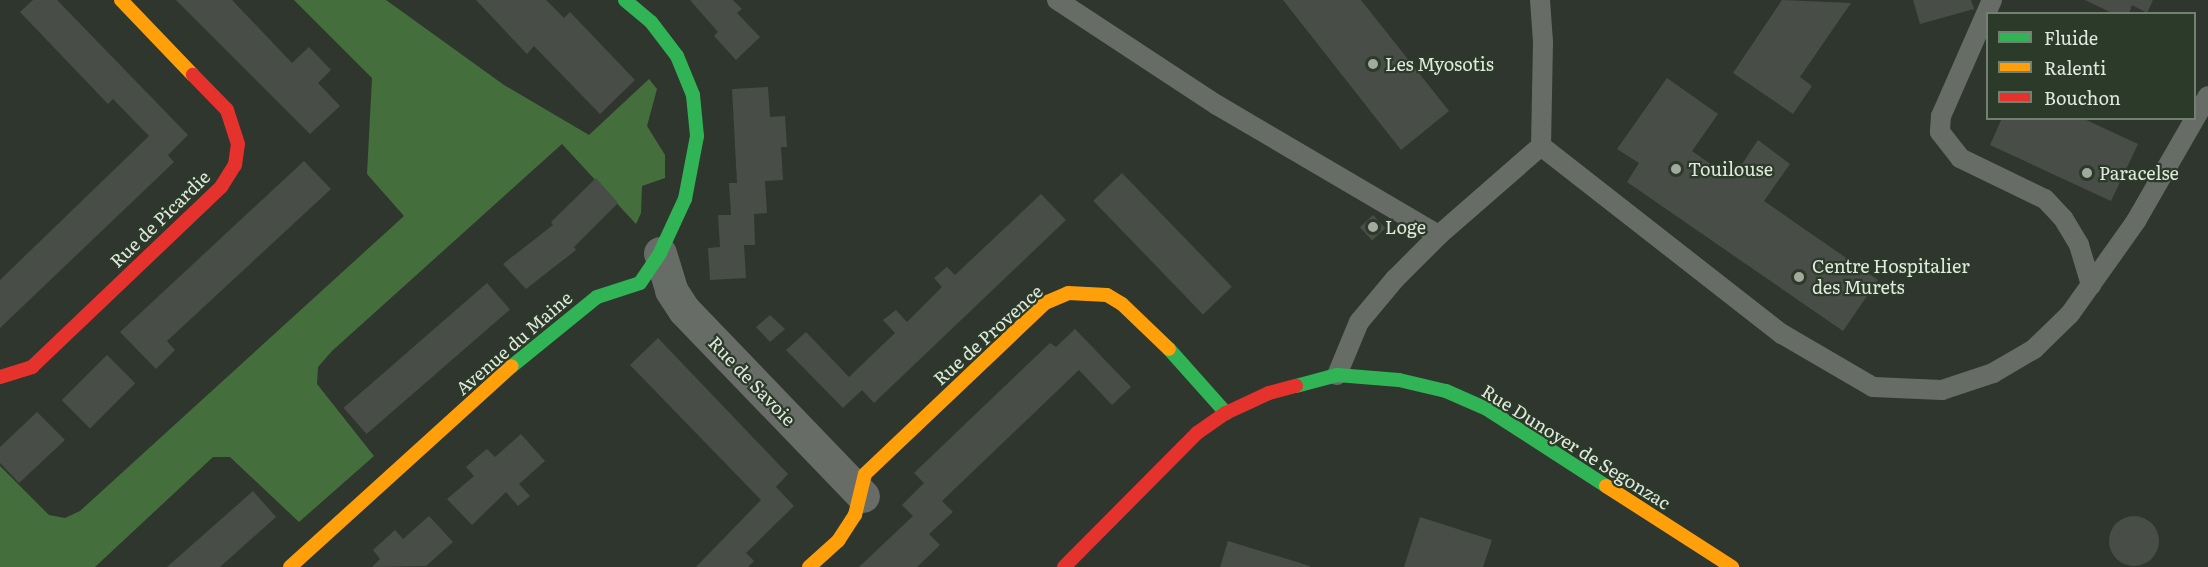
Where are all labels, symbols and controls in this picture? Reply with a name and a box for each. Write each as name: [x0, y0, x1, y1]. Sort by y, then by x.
legend: [1986, 12, 2196, 120]
text: Fluide: [2044, 24, 2098, 51]
place label: Les Myosotis: [1385, 53, 1494, 75]
text: Ralenti: [2044, 54, 2106, 81]
marker: Les Myosotis: [1366, 57, 1380, 71]
text: Bouchon: [2044, 84, 2121, 111]
place label: Touilouse: [1688, 158, 1773, 180]
marker: Touilouse: [1669, 162, 1683, 176]
place label: Paracelse: [2099, 162, 2179, 184]
street label: Rue de Picardie: [106, 166, 214, 272]
marker: Paracelse: [2080, 166, 2094, 180]
place label: Loge: [1385, 216, 1426, 238]
marker: Loge: [1366, 220, 1380, 234]
place label: Centre Hospitalier des Murets: [1812, 256, 1970, 298]
marker: Centre Hospitalier des Murets: [1790, 268, 1808, 286]
street label: Rue de Provence: [929, 280, 1047, 390]
street label: Avenue du Maine: [451, 287, 577, 399]
street label: Rue de Savoie: [704, 332, 800, 430]
street label: Rue Dunoyer de Segonzac: [1478, 380, 1674, 514]

